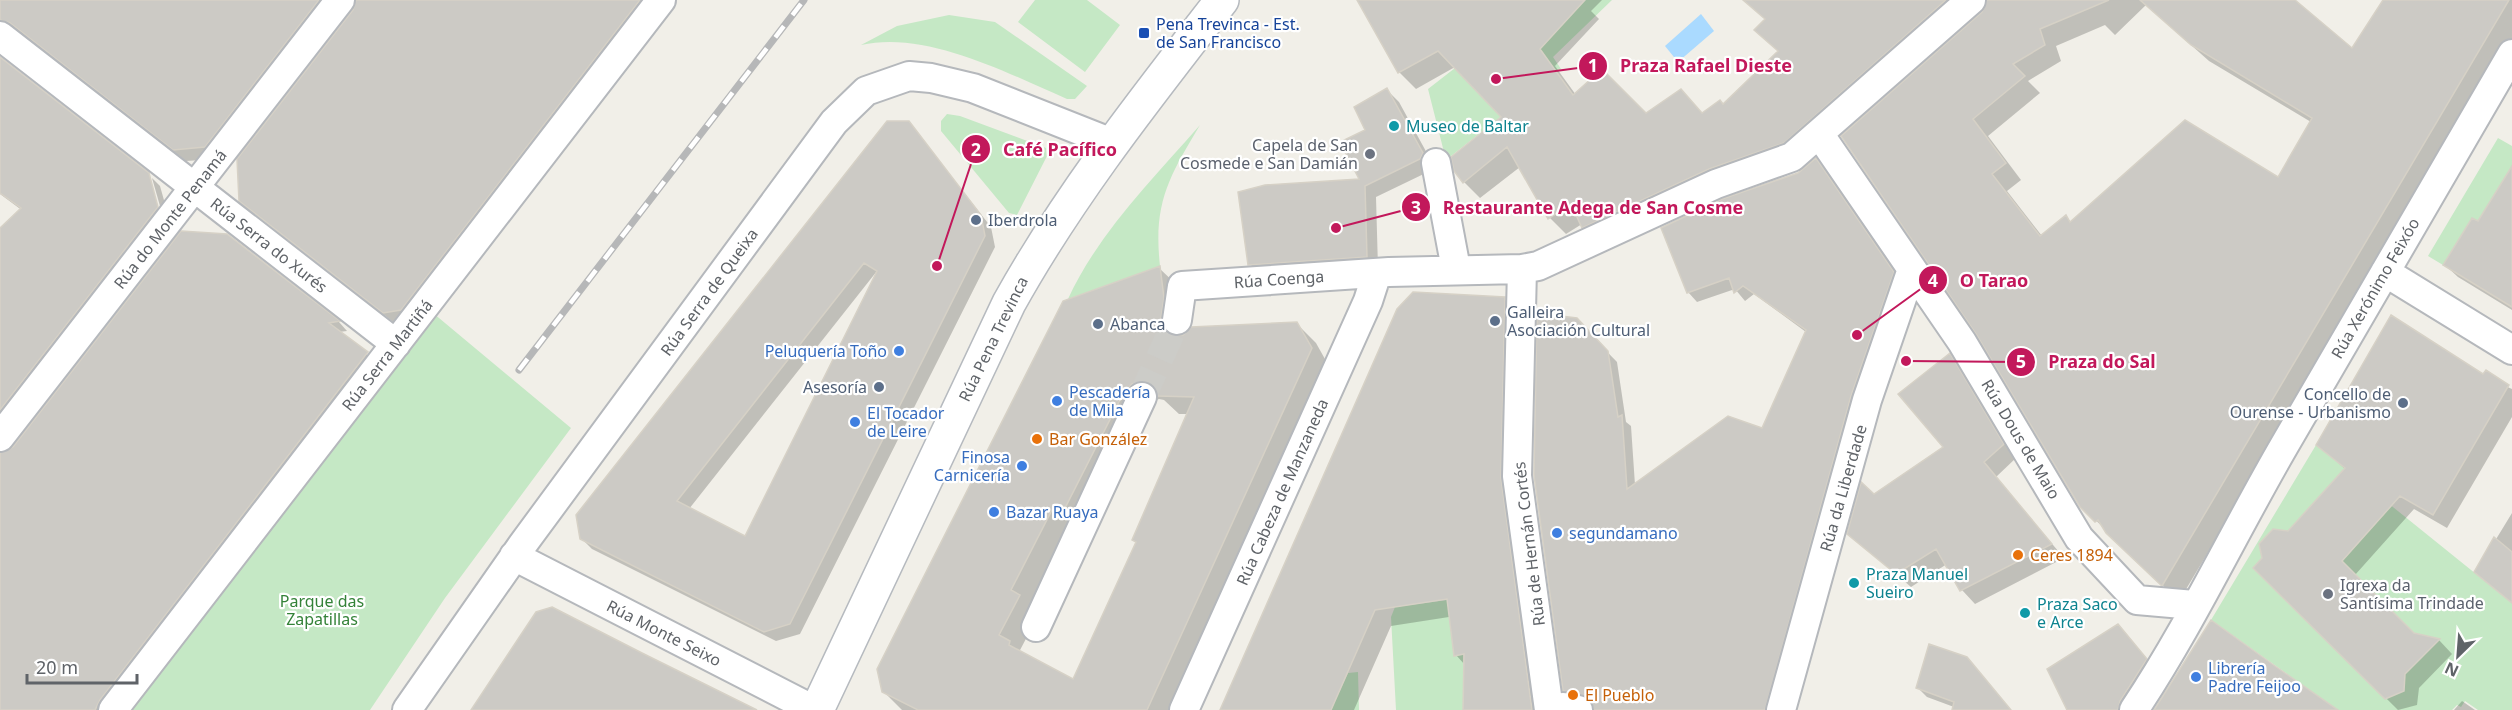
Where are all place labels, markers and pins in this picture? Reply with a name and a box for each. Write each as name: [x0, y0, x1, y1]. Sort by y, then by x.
place label: Pena Trevinca - Est. de San Francisco: [1156, 13, 1300, 53]
marker: Pena Trevinca - Est. de San Francisco: [1137, 26, 1151, 40]
callout: Praza Rafael Dieste: [1578, 48, 1804, 84]
place label: Museo de Baltar: [1406, 115, 1529, 137]
marker: Museo de Baltar: [1387, 119, 1401, 133]
callout: Café Pacífico: [961, 131, 1129, 167]
place label: Capela de San Cosmede e San Damián: [1180, 134, 1358, 174]
marker: Capela de San Cosmede e San Damián: [1363, 147, 1377, 161]
callout: Restaurante Adega de San Cosme: [1401, 189, 1755, 225]
place label: Iberdrola: [988, 209, 1058, 231]
marker: Iberdrola: [969, 213, 983, 227]
callout: O Tarao: [1918, 262, 2040, 298]
place label: Galleira Asociación Cultural: [1507, 301, 1650, 341]
place label: Abanca: [1110, 313, 1166, 335]
marker: Galleira Asociación Cultural: [1488, 314, 1502, 328]
marker: Abanca: [1091, 317, 1105, 331]
place label: Peluquería Toño: [765, 340, 887, 362]
marker: Peluquería Toño: [892, 344, 906, 358]
callout: Praza do Sal: [2006, 344, 2167, 380]
place label: Asesoría: [803, 376, 867, 398]
marker: Asesoría: [872, 380, 886, 394]
place label: Pescadería de Mila: [1069, 381, 1151, 421]
place label: Concello de Ourense - Urbanismo: [2230, 383, 2391, 423]
marker: Pescadería de Mila: [1050, 394, 1064, 408]
marker: Concello de Ourense - Urbanismo: [2396, 396, 2410, 410]
place label: El Tocador de Leire: [867, 402, 945, 442]
marker: El Tocador de Leire: [848, 415, 862, 429]
place label: Bar González: [1049, 428, 1147, 450]
marker: Bar González: [1030, 432, 1044, 446]
place label: Finosa Carnicería: [934, 446, 1010, 486]
marker: Finosa Carnicería: [1015, 459, 1029, 473]
place label: Bazar Ruaya: [1006, 501, 1099, 523]
marker: Bazar Ruaya: [987, 505, 1001, 519]
place label: segundamano: [1569, 522, 1678, 544]
marker: segundamano: [1550, 526, 1564, 540]
place label: Ceres 1894: [2030, 544, 2113, 566]
marker: Ceres 1894: [2011, 548, 2025, 562]
place label: Praza Manuel Sueiro: [1866, 563, 1968, 603]
place label: Igrexa da Santísima Trindade: [2340, 574, 2484, 614]
marker: Praza Manuel Sueiro: [1847, 576, 1861, 590]
marker: Igrexa da Santísima Trindade: [2321, 587, 2335, 601]
place label: Praza Saco e Arce: [2037, 593, 2118, 633]
marker: Praza Saco e Arce: [2018, 606, 2032, 620]
place label: Librería Padre Feijoo: [2208, 657, 2301, 697]
marker: Librería Padre Feijoo: [2189, 670, 2203, 684]
place label: El Pueblo: [1585, 684, 1654, 706]
marker: El Pueblo: [1566, 688, 1580, 702]

